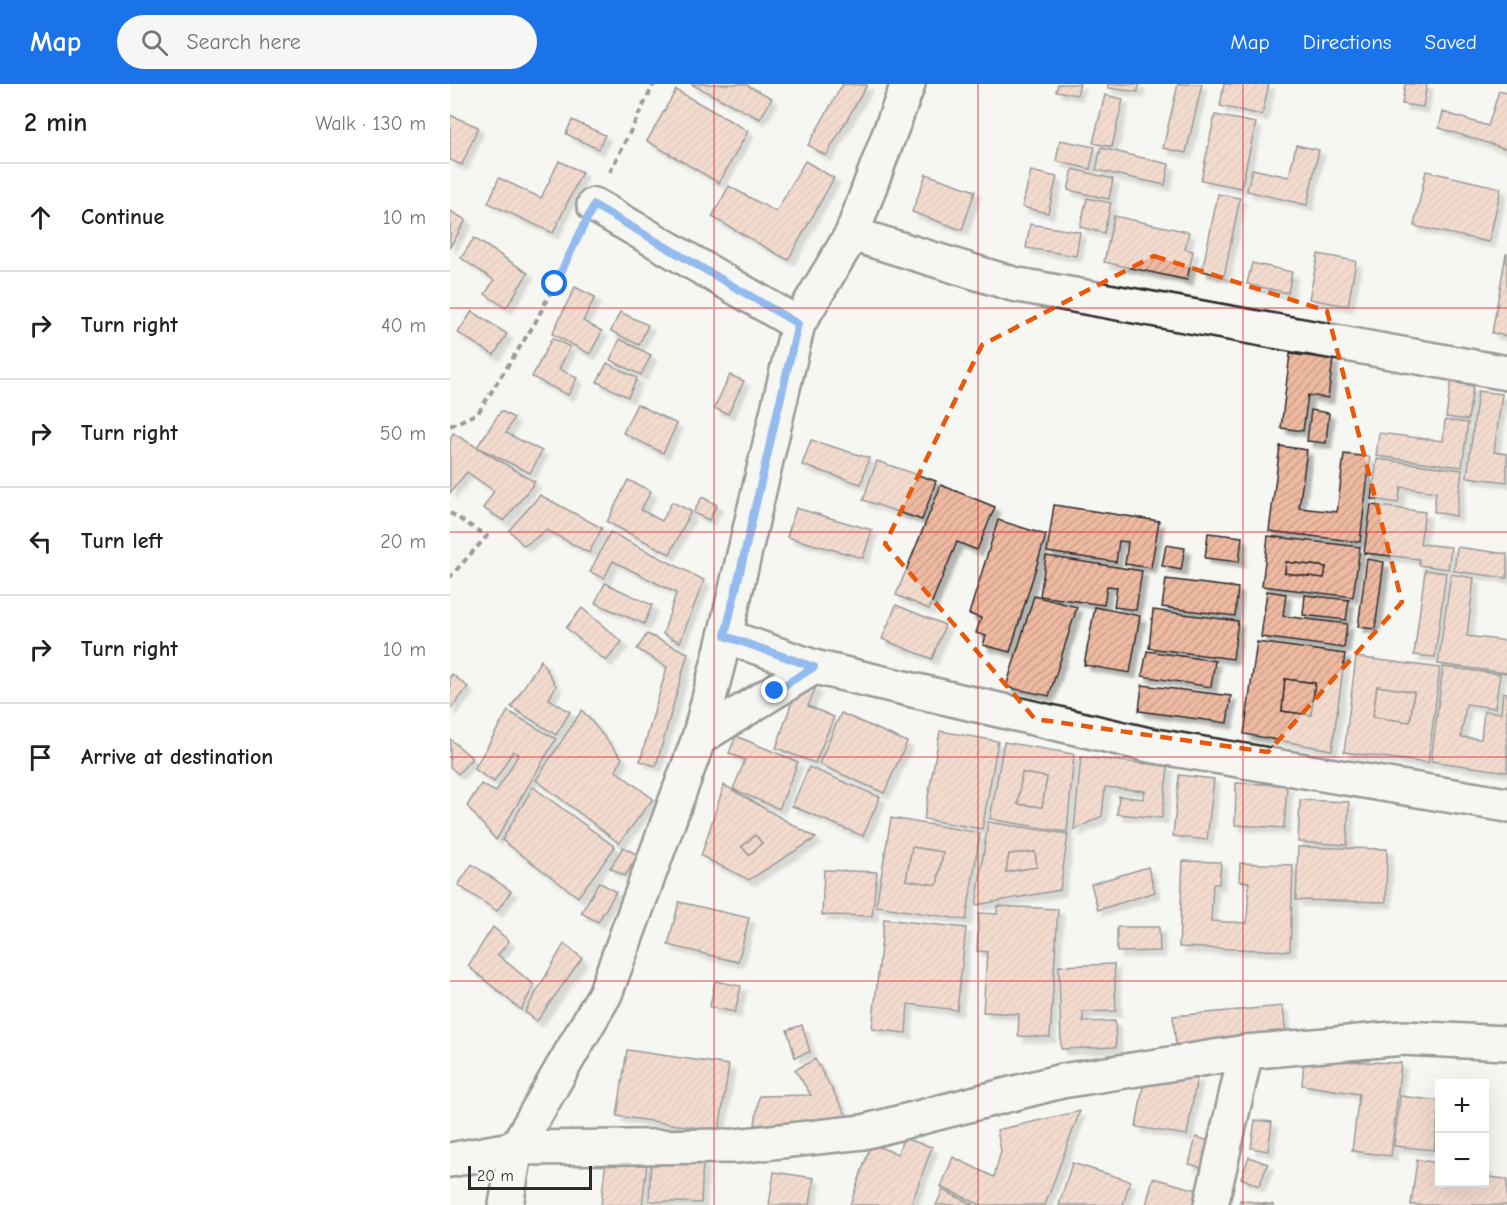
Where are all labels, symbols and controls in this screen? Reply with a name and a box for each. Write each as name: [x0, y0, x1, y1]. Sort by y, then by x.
search box: [117, 15, 537, 69]
text: Map: [30, 26, 81, 58]
icon: search: [138, 26, 171, 59]
text: Search here: [186, 29, 301, 55]
text: Map: [1230, 30, 1270, 54]
text: Directions: [1303, 30, 1392, 54]
text: Saved: [1425, 30, 1477, 54]
text: 2 min: [24, 108, 87, 138]
text: Walk · 130 m: [315, 112, 426, 135]
icon: ahead: [24, 201, 57, 234]
text: Continue: [81, 204, 164, 230]
text: 10 m: [383, 206, 426, 229]
route start: [541, 270, 567, 296]
icon: right: [24, 309, 57, 342]
text: Turn right: [81, 312, 178, 338]
text: 40 m: [381, 314, 426, 337]
icon: right: [24, 417, 57, 450]
text: Turn right: [81, 420, 178, 446]
text: 50 m: [380, 422, 426, 445]
icon: left: [24, 525, 57, 558]
text: Turn left: [81, 528, 163, 554]
text: 20 m: [380, 530, 426, 553]
icon: right: [24, 633, 57, 666]
text: Turn right: [81, 636, 178, 662]
text: 10 m: [383, 638, 426, 661]
route end: [761, 677, 787, 703]
icon: arrive: [24, 741, 57, 774]
text: Arrive at destination: [81, 744, 273, 770]
map controls: [1435, 1079, 1489, 1187]
button: +: [1435, 1079, 1489, 1133]
button: −: [1435, 1133, 1489, 1187]
scale bar: [468, 1163, 592, 1190]
text: 20 m: [477, 1167, 514, 1185]

